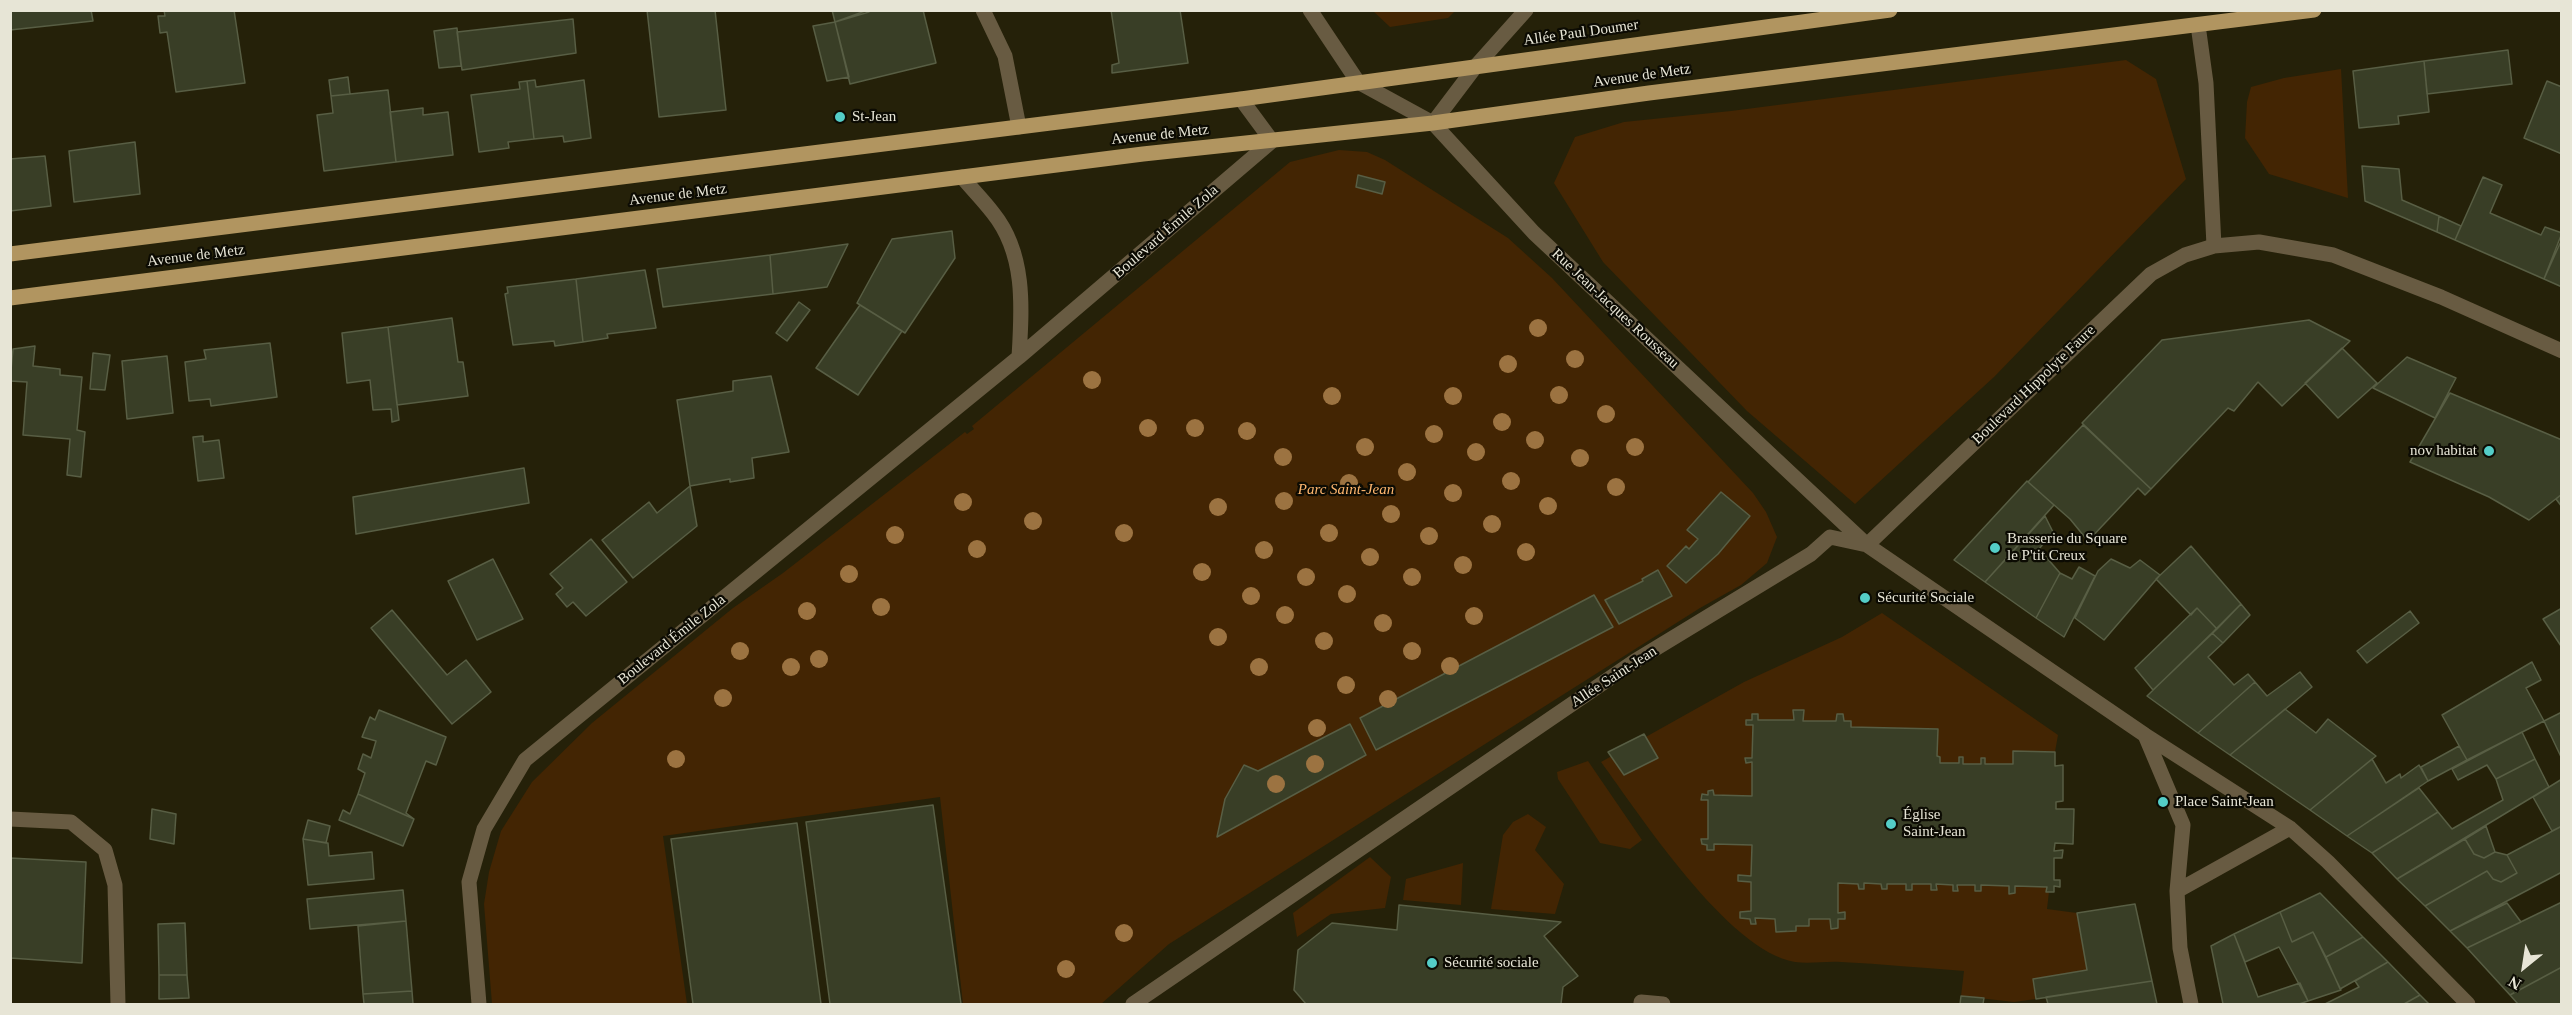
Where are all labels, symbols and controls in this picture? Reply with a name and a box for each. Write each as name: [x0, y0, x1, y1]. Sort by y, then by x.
street label: Allée Paul Doumer: [1522, 16, 1640, 50]
street label: Avenue de Metz: [1592, 60, 1692, 92]
place label: St-Jean: [852, 108, 896, 126]
marker: St-Jean: [833, 110, 847, 124]
street label: Avenue de Metz: [1110, 121, 1210, 149]
street label: Avenue de Metz: [628, 180, 728, 210]
street label: Boulevard Émile Zola: [1110, 181, 1222, 283]
street label: Avenue de Metz: [146, 241, 246, 271]
street label: Rue Jean-Jacques Rousseau: [1548, 245, 1682, 373]
street label: Boulevard Hippolyte Faure: [1969, 322, 2099, 448]
place label: nov habitat: [2410, 442, 2477, 460]
marker: nov habitat: [2482, 444, 2496, 458]
park label: Parc Saint-Jean: [1298, 481, 1394, 499]
place label: Brasserie du Square le P'tit Creux: [2007, 530, 2127, 565]
marker: Brasserie du Square le P'tit Creux: [1988, 541, 2002, 555]
place label: Sécurité Sociale: [1877, 589, 1974, 607]
street label: Boulevard Émile Zola: [615, 591, 729, 689]
marker: Sécurité Sociale: [1858, 591, 1872, 605]
street label: Allée Saint-Jean: [1568, 643, 1660, 711]
place label: Place Saint-Jean: [2175, 793, 2274, 811]
marker: Place Saint-Jean: [2156, 795, 2170, 809]
place label: Église Saint-Jean: [1903, 806, 1965, 841]
marker: Église Saint-Jean: [1884, 817, 1898, 831]
north arrow: [2494, 937, 2554, 997]
place label: Sécurité sociale: [1444, 954, 1539, 972]
marker: Sécurité sociale: [1425, 956, 1439, 970]
text: N: [2505, 973, 2524, 993]

